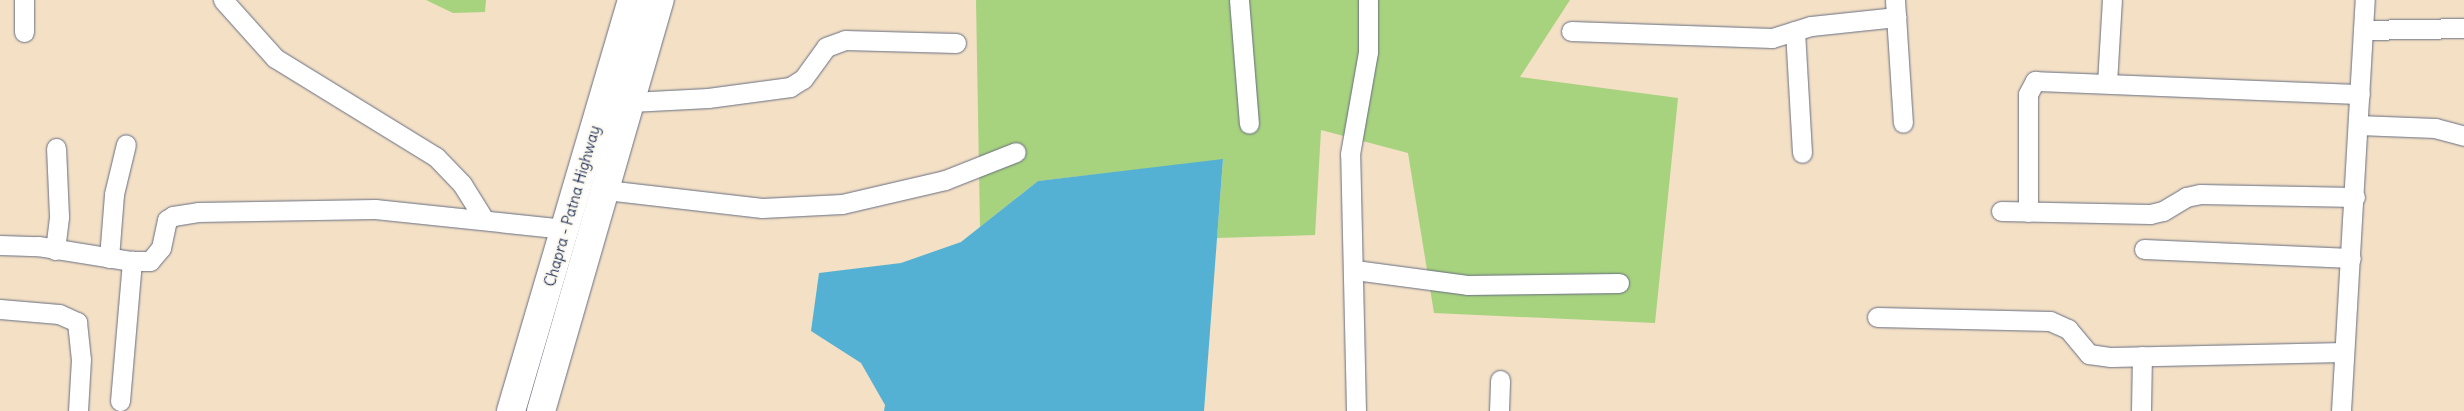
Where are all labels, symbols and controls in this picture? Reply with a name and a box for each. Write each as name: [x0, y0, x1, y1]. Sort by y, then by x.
street label: Chapra - Patna Highway: [540, 123, 604, 289]

